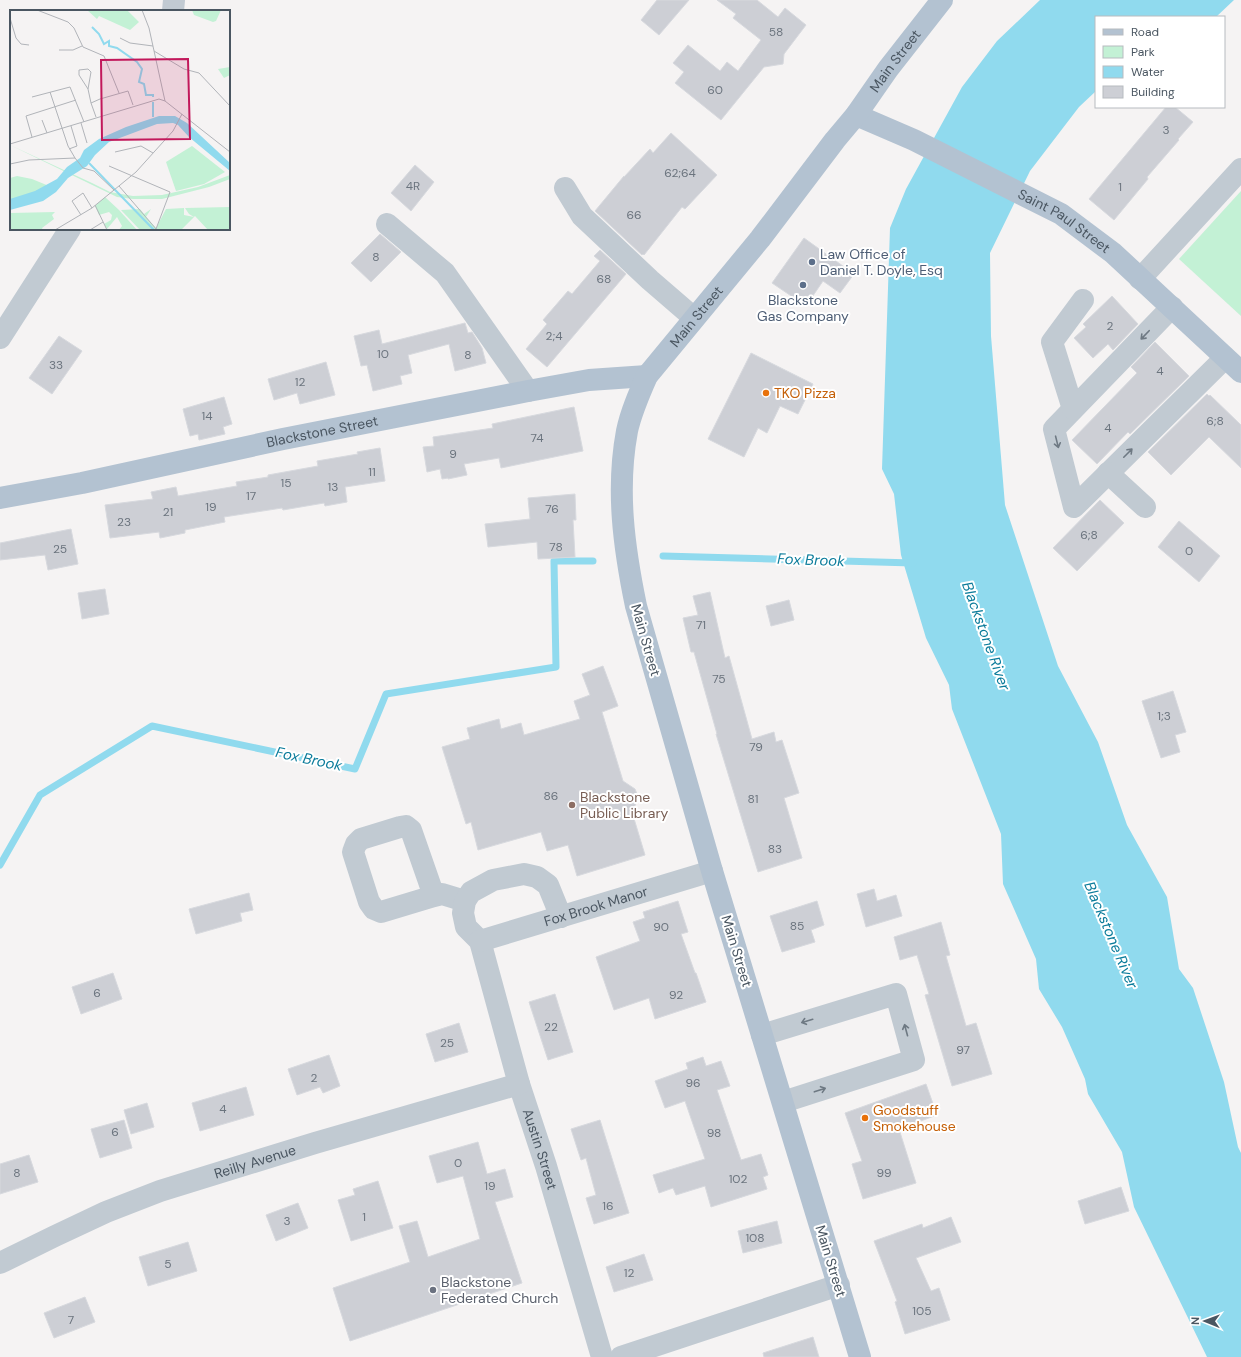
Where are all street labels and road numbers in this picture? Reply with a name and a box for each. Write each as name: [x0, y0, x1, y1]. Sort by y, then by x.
street label: Main Street: [866, 26, 925, 96]
street label: Saint Paul Street: [1015, 185, 1114, 257]
street label: Main Street: [666, 282, 727, 351]
street label: Blackstone Street: [265, 412, 380, 451]
street label: Main Street: [627, 602, 665, 678]
street label: Fox Brook Manor: [542, 882, 650, 930]
street label: Main Street: [718, 913, 756, 989]
street label: Austin Street: [519, 1106, 561, 1192]
street label: Reilly Avenue: [212, 1140, 298, 1183]
street label: Main Street: [812, 1223, 850, 1299]

